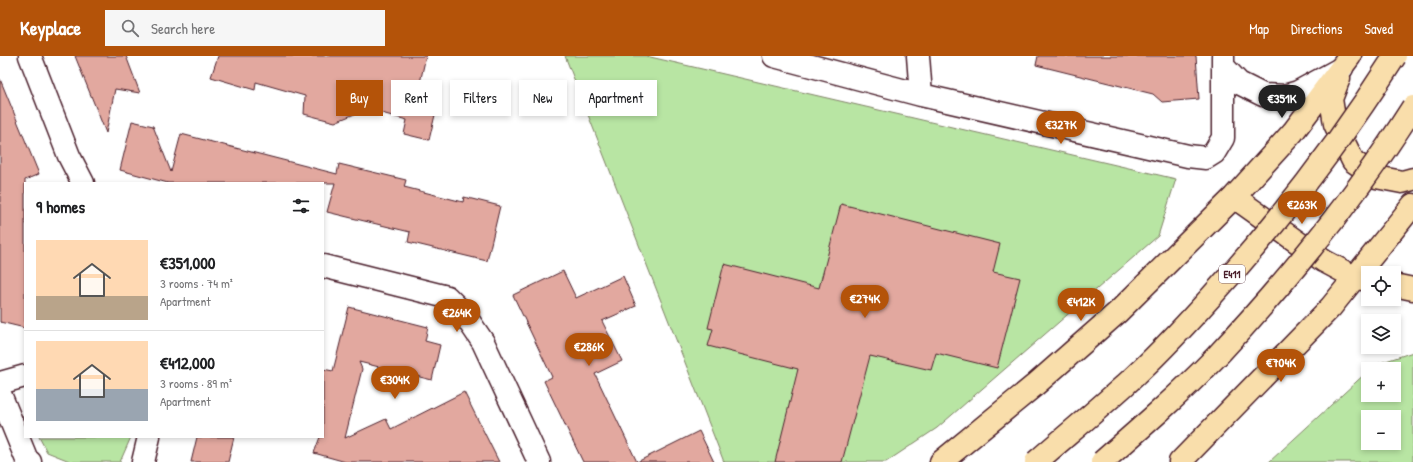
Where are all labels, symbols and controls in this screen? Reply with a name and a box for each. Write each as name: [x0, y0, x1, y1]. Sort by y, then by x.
search box: [105, 10, 385, 46]
text: Keyplace: [20, 15, 81, 41]
icon: search: [119, 17, 141, 39]
text: Search here: [151, 18, 215, 39]
text: Map: [1249, 19, 1269, 38]
text: Directions: [1291, 19, 1342, 38]
text: Saved: [1364, 19, 1393, 38]
chip: Buy: [336, 80, 383, 116]
chip: Rent: [391, 80, 442, 116]
chip: Filters: [450, 80, 511, 116]
chip: New: [519, 80, 567, 116]
chip: Apartment: [575, 80, 657, 116]
pin: €351K: [1254, 85, 1310, 119]
text: €351K: [1267, 89, 1297, 107]
pin: €327K: [1033, 111, 1089, 145]
text: €327K: [1045, 115, 1077, 133]
pin: €263K: [1274, 191, 1330, 225]
text: 9 homes: [36, 195, 85, 218]
icon: filters: [290, 195, 312, 217]
text: €263K: [1287, 195, 1317, 213]
text: €351,000: [160, 251, 215, 274]
icon: home: [68, 256, 116, 304]
road number: E411: [1219, 265, 1245, 283]
map controls: [1361, 266, 1401, 450]
button: locate: [1361, 266, 1401, 306]
text: 3 rooms · 74 m²: [160, 274, 233, 292]
pin: €274K: [837, 285, 893, 319]
pin: €412K: [1053, 288, 1109, 322]
text: €274K: [850, 289, 880, 307]
text: Apartment: [160, 292, 211, 310]
text: €412K: [1067, 292, 1095, 310]
pin: €264K: [429, 299, 485, 333]
text: €264K: [442, 303, 472, 321]
button: layers: [1361, 314, 1401, 354]
pin: €286K: [561, 333, 617, 367]
text: €286K: [574, 337, 604, 355]
pin: €704K: [1253, 349, 1309, 383]
text: €412,000: [160, 351, 215, 374]
text: €704K: [1266, 353, 1296, 371]
icon: home: [68, 357, 116, 405]
button: +: [1361, 362, 1401, 402]
pin: €304K: [367, 366, 423, 400]
text: €304K: [380, 370, 410, 388]
text: 3 rooms · 89 m²: [160, 374, 232, 392]
text: Apartment: [160, 392, 211, 410]
button: −: [1361, 410, 1401, 450]

